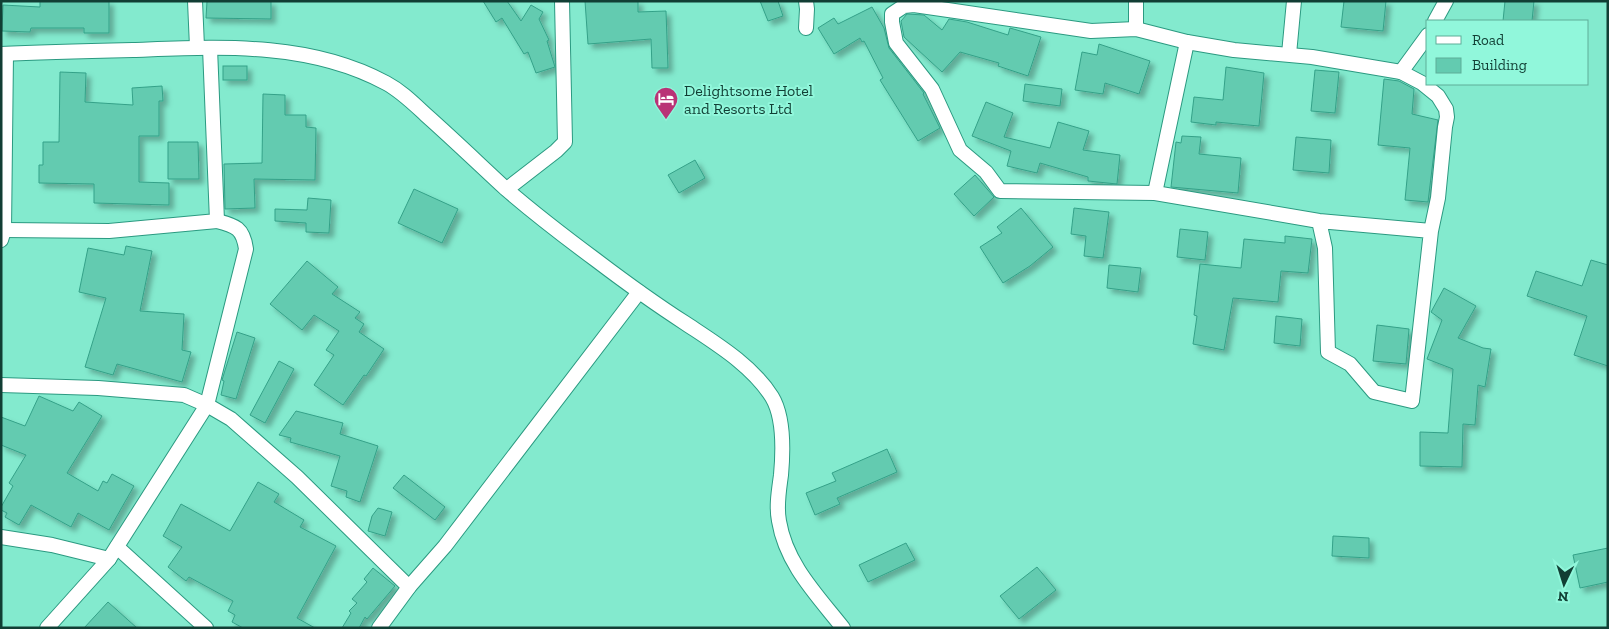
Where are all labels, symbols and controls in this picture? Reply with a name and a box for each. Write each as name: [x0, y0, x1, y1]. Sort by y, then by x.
legend: [1426, 20, 1589, 85]
text: Road: [1472, 31, 1505, 49]
text: Building: [1472, 56, 1527, 74]
place label: Delightsome Hotel and Resorts Ltd: [684, 81, 813, 118]
hotel icon: Delightsome Hotel and Resorts Ltd: [653, 86, 679, 120]
north arrow: [1539, 559, 1589, 609]
text: N: [1557, 588, 1569, 605]

